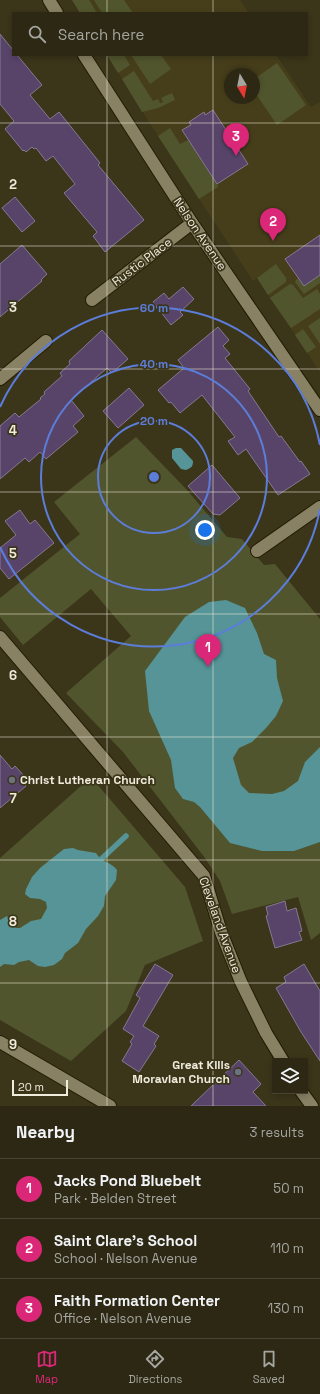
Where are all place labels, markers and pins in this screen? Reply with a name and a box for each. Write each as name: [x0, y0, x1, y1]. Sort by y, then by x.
pin: 3: [223, 123, 249, 156]
pin: 2: [260, 208, 286, 241]
centre of rings: [147, 470, 161, 484]
pin: 1: [195, 634, 221, 667]
place label: Christ Lutheran Church: [20, 772, 155, 788]
marker: Christ Lutheran Church: [7, 775, 17, 785]
place label: Great Kills Moravian Church: [132, 1057, 230, 1087]
marker: Great Kills Moravian Church: [233, 1067, 243, 1077]

